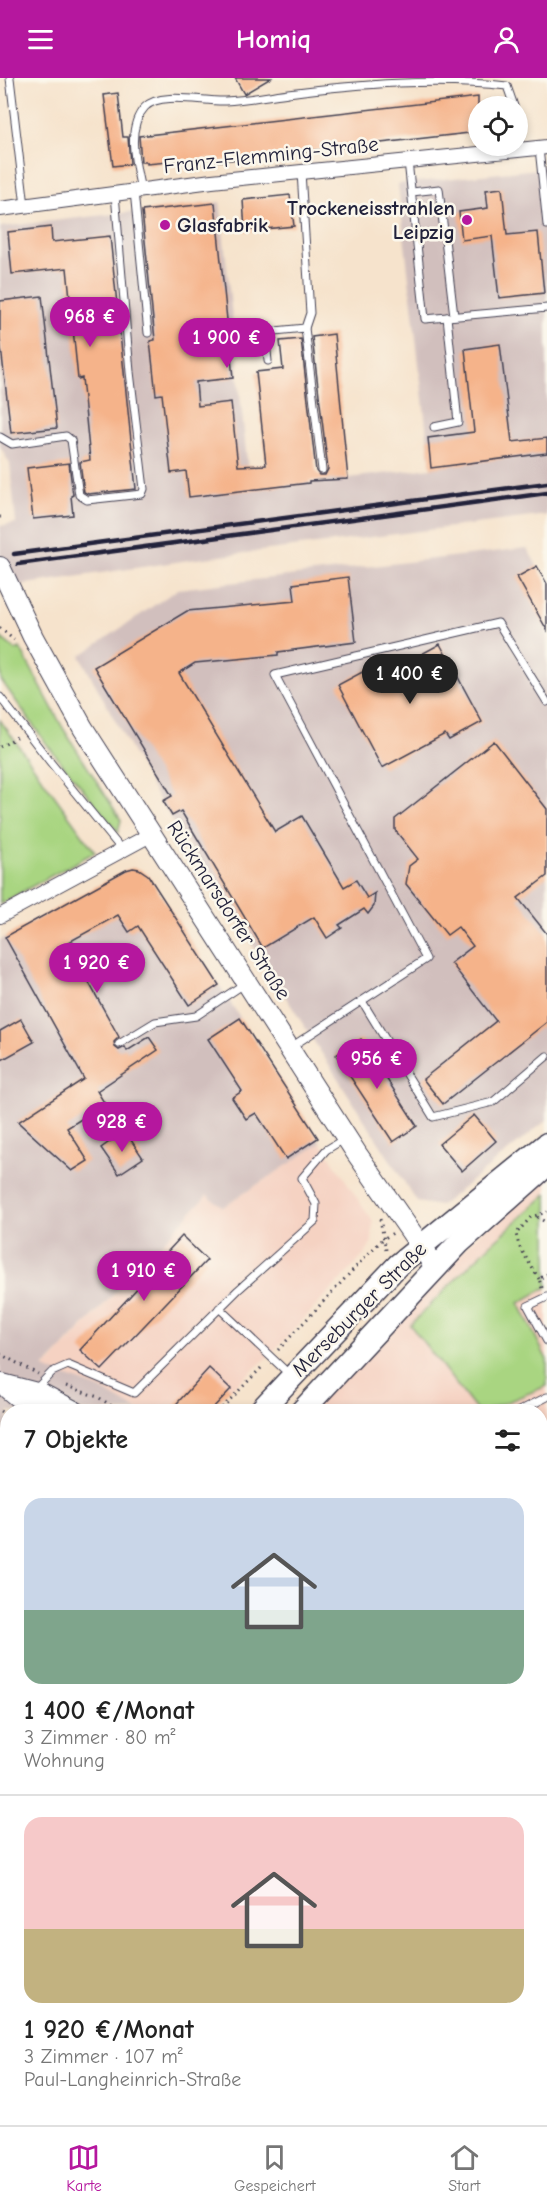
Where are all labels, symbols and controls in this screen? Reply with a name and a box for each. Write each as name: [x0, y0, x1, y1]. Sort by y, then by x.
icon: menu: [24, 23, 57, 56]
icon: person: [490, 23, 523, 56]
text: Homiq: [236, 24, 311, 55]
map controls: [468, 96, 528, 156]
button: locate: [468, 96, 528, 156]
street label: Franz-Flemming-Straße: [162, 132, 380, 178]
place label: Trockeneisstrahlen Leipzig: [287, 196, 455, 244]
place label: Glasfabrik: [177, 213, 269, 237]
marker: Trockeneisstrahlen Leipzig: [460, 213, 474, 227]
marker: Glasfabrik: [158, 218, 172, 232]
pin: 968 €: [48, 297, 132, 348]
text: 968 €: [64, 305, 116, 328]
pin: 1 900 €: [172, 318, 282, 369]
text: 1 900 €: [192, 326, 262, 349]
pin: 1 400 €: [355, 654, 465, 705]
text: 1 400 €: [376, 662, 444, 685]
street label: Rückmarsdorfer Straße: [162, 816, 296, 1004]
pin: 1 920 €: [42, 943, 152, 994]
text: 1 920 €: [63, 951, 131, 974]
pin: 956 €: [335, 1039, 419, 1090]
text: 956 €: [351, 1047, 403, 1070]
pin: 928 €: [80, 1102, 164, 1153]
text: 928 €: [96, 1110, 148, 1133]
street label: Merseburger Straße: [287, 1237, 431, 1381]
pin: 1 910 €: [89, 1251, 199, 1302]
text: 1 910 €: [111, 1259, 177, 1282]
icon: filters: [491, 1424, 524, 1457]
text: 7 Objekte: [24, 1425, 128, 1455]
icon: home: [220, 1537, 328, 1645]
text: 1 400 €/Monat: [24, 1696, 194, 1726]
text: 3 Zimmer · 80 m²: [24, 1726, 176, 1749]
text: Wohnung: [24, 1749, 105, 1772]
icon: home: [220, 1856, 328, 1964]
text: 1 920 €/Monat: [24, 2015, 194, 2045]
text: 3 Zimmer · 107 m²: [24, 2045, 183, 2068]
text: Paul-Langheinrich-Straße: [24, 2068, 241, 2091]
tab: Karte: [66, 2141, 102, 2195]
tab: Gespeichert: [234, 2141, 316, 2195]
tab: Start: [448, 2141, 481, 2195]

